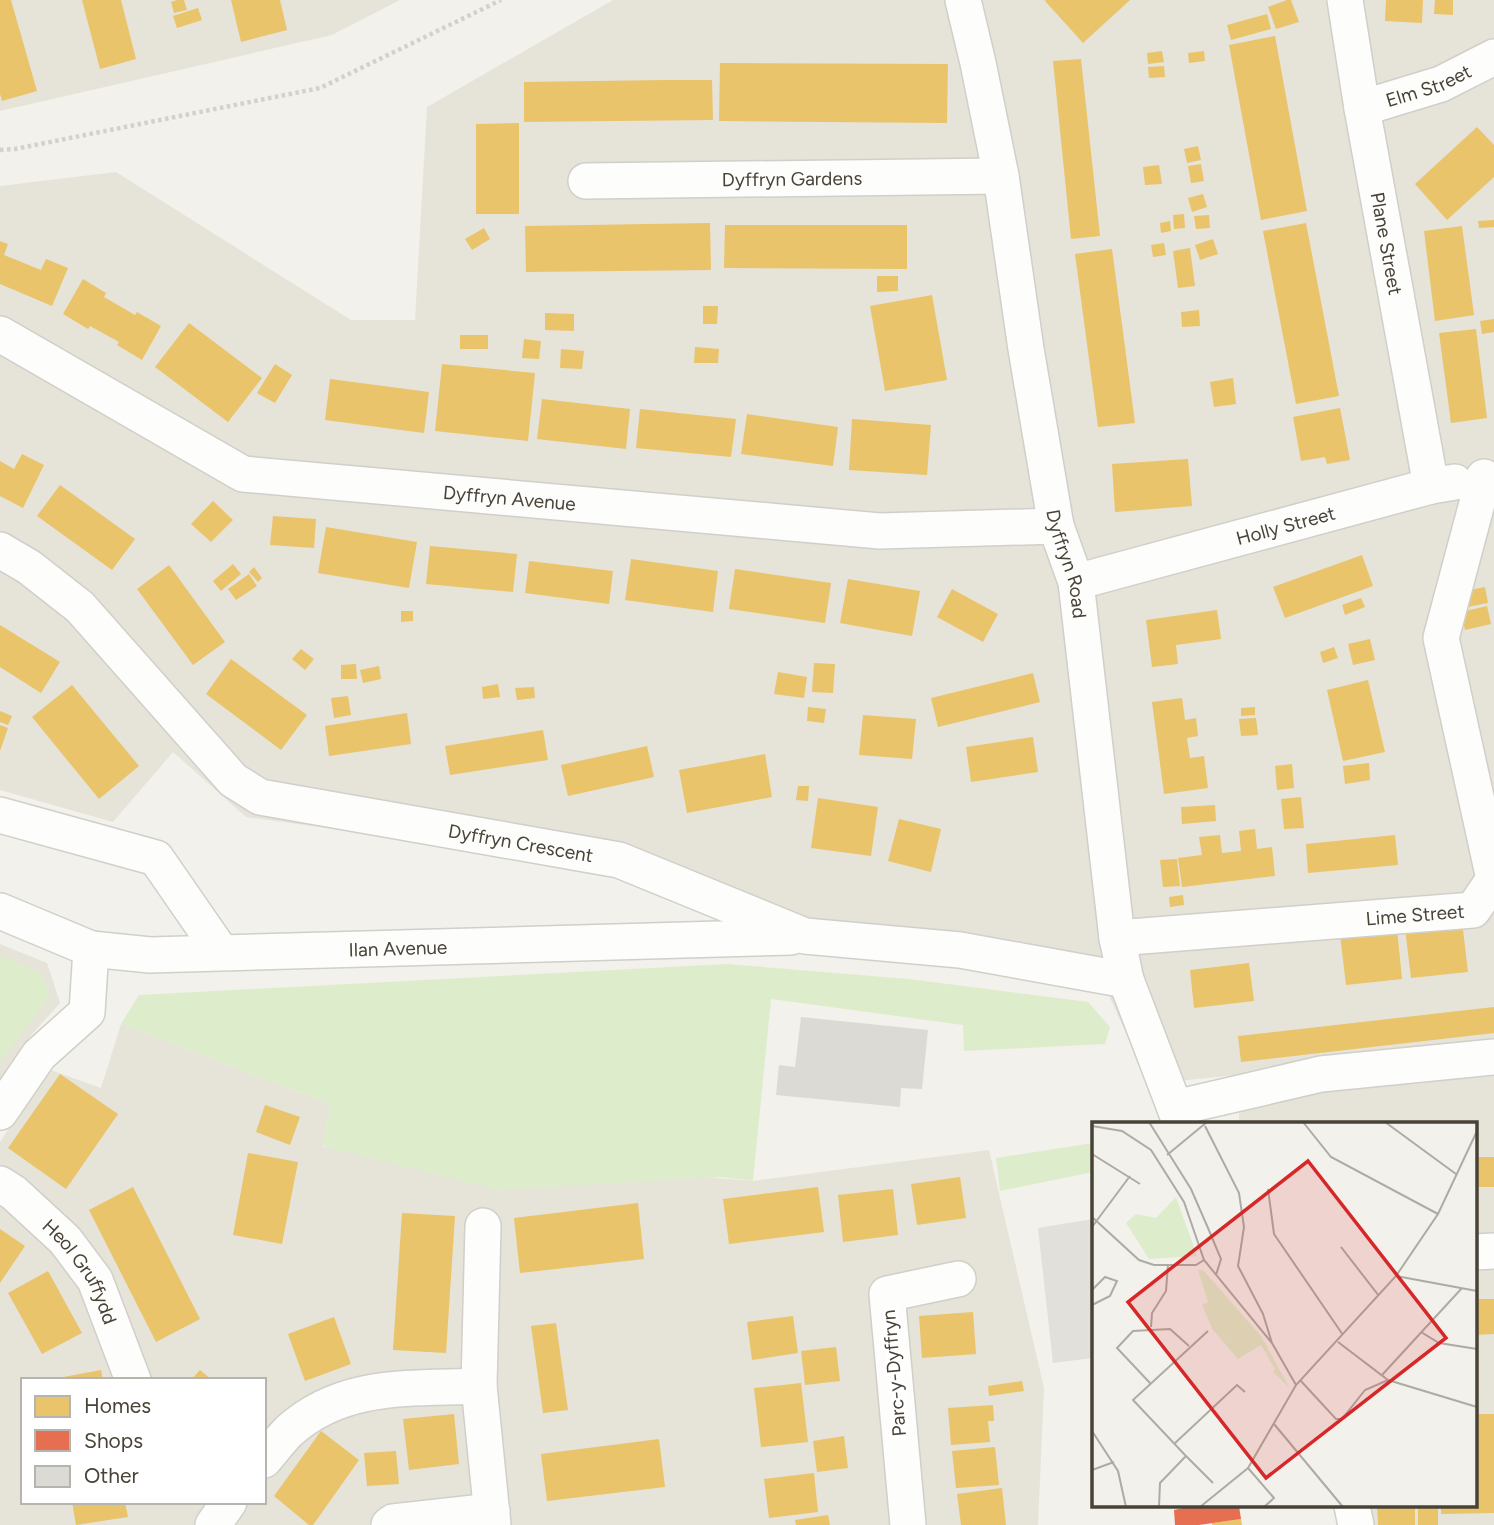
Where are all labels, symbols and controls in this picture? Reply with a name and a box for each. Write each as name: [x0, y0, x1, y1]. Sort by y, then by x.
street label: Elm Street: [1383, 59, 1475, 112]
street label: Dyffryn Gardens: [722, 166, 862, 191]
street label: Plane Street: [1366, 190, 1407, 297]
street label: Dyffryn Avenue: [442, 480, 577, 515]
street label: Holly Street: [1233, 501, 1338, 550]
street label: Dyffryn Road: [1042, 508, 1092, 620]
street label: Dyffryn Crescent: [447, 819, 595, 867]
street label: Lime Street: [1365, 899, 1465, 930]
street label: Ilan Avenue: [348, 935, 448, 961]
inset map: [1092, 1122, 1476, 1508]
street label: Heol Gruffydd: [38, 1214, 122, 1327]
street label: Parc-y-Dyffryn: [877, 1309, 911, 1437]
legend: [21, 1378, 266, 1504]
text: Homes: [84, 1393, 151, 1418]
text: Shops: [84, 1428, 143, 1453]
text: Other: [84, 1463, 139, 1488]

